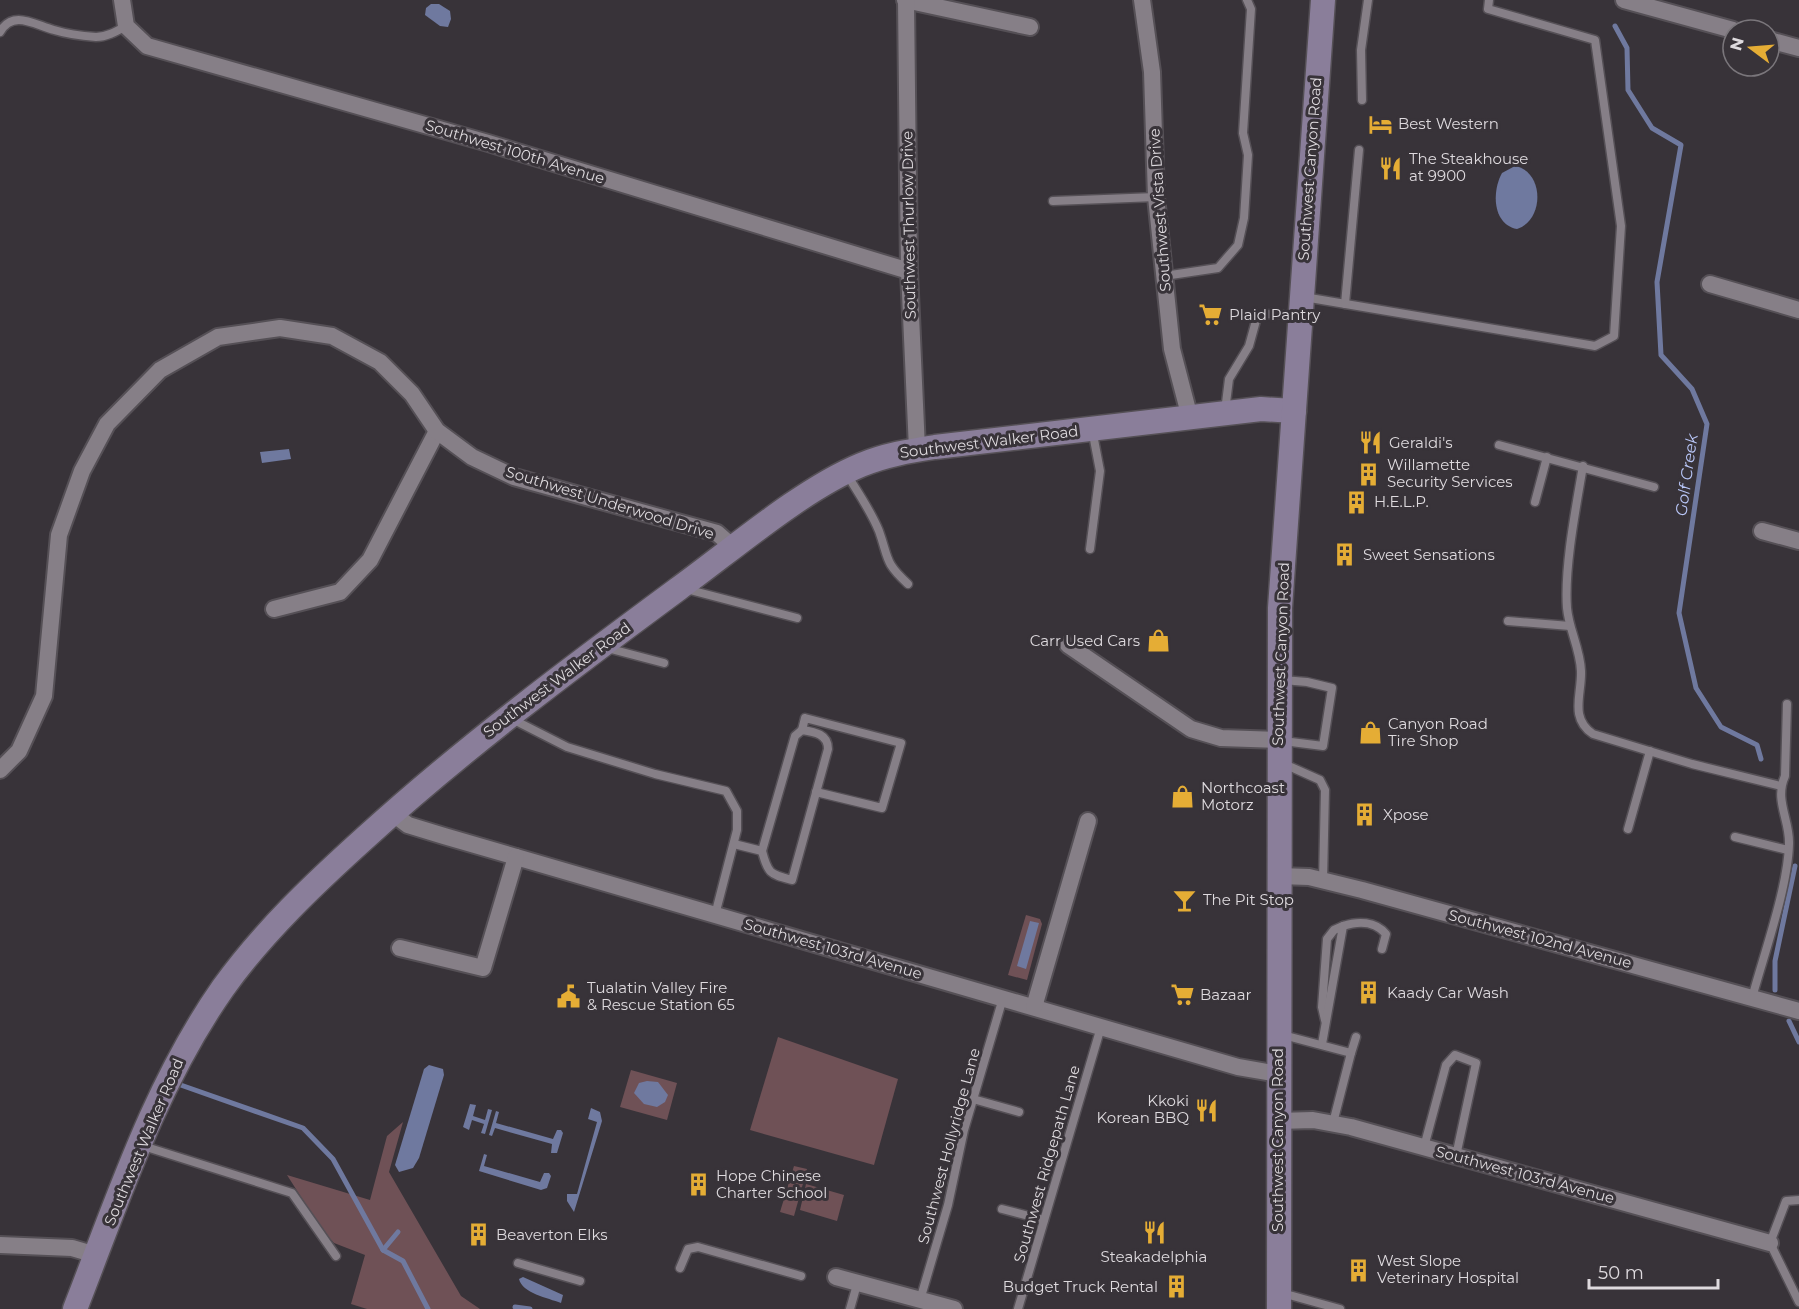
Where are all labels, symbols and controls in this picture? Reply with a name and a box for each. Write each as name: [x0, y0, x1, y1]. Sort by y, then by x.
north arrow: [1721, 18, 1781, 78]
text: N: [1726, 35, 1748, 53]
street label: Southwest Canyon Road: [1294, 77, 1325, 261]
hotel icon: Best Western: [1367, 111, 1393, 137]
place label: Best Western: [1398, 114, 1499, 133]
street label: Southwest 100th Avenue: [423, 115, 607, 188]
street label: Southwest Vista Drive: [1144, 128, 1175, 292]
street label: Southwest Thurlow Drive: [897, 131, 920, 319]
place label: The Steakhouse at 9900: [1409, 149, 1528, 185]
restaurant icon: The Steakhouse at 9900: [1378, 155, 1404, 181]
supermarket icon: Plaid Pantry: [1198, 302, 1224, 328]
place label: Plaid Pantry: [1229, 305, 1321, 324]
street label: Southwest Walker Road: [899, 421, 1079, 462]
restaurant icon: Geraldi's: [1358, 430, 1384, 456]
water label: Golf Creek: [1671, 431, 1702, 517]
place label: Geraldi's: [1389, 433, 1453, 452]
place label: Willamette Security Services: [1387, 455, 1513, 491]
building icon: Willamette Security Services: [1356, 461, 1382, 487]
street label: Southwest Underwood Drive: [504, 462, 717, 543]
building icon: H.E.L.P.: [1343, 489, 1369, 515]
place label: H.E.L.P.: [1374, 492, 1429, 511]
building icon: Sweet Sensations: [1332, 542, 1358, 568]
place label: Sweet Sensations: [1363, 545, 1495, 564]
street label: Southwest Canyon Road: [1268, 562, 1293, 746]
street label: Southwest Walker Road: [479, 618, 634, 741]
shop icon: Carr Used Cars: [1145, 628, 1171, 654]
place label: Carr Used Cars: [1030, 631, 1140, 650]
place label: Canyon Road Tire Shop: [1388, 714, 1488, 750]
shop icon: Canyon Road Tire Shop: [1357, 720, 1383, 746]
place label: Northcoast Motorz: [1201, 778, 1285, 814]
shop icon: Northcoast Motorz: [1170, 784, 1196, 810]
building icon: Xpose: [1352, 802, 1378, 828]
place label: Xpose: [1383, 805, 1429, 824]
bar icon: The Pit Stop: [1172, 887, 1198, 913]
place label: The Pit Stop: [1203, 890, 1294, 909]
street label: Southwest 102nd Avenue: [1446, 905, 1634, 972]
street label: Southwest 103rd Avenue: [742, 914, 924, 983]
place label: Tualatin Valley Fire & Rescue Station 65: [587, 978, 735, 1014]
building icon: Kaady Car Wash: [1356, 980, 1382, 1006]
supermarket icon: Bazaar: [1169, 982, 1195, 1008]
place label: Kaady Car Wash: [1387, 983, 1509, 1002]
public building icon: Tualatin Valley Fire & Rescue Station 65: [556, 984, 582, 1010]
place label: Bazaar: [1200, 985, 1252, 1004]
street label: Southwest Hollyridge Lane: [913, 1046, 984, 1246]
street label: Southwest Canyon Road: [1268, 1048, 1287, 1232]
street label: Southwest Walker Road: [100, 1055, 187, 1228]
street label: Southwest Ridgepath Lane: [1009, 1063, 1084, 1265]
place label: Kkoki Korean BBQ: [1097, 1091, 1189, 1127]
restaurant icon: Kkoki Korean BBQ: [1194, 1097, 1220, 1123]
street label: Southwest 103rd Avenue: [1434, 1141, 1617, 1208]
place label: Hope Chinese Charter School: [716, 1166, 827, 1202]
building icon: Hope Chinese Charter School: [685, 1172, 711, 1198]
restaurant icon: Steakadelphia: [1141, 1220, 1167, 1246]
building icon: Beaverton Elks: [465, 1222, 491, 1248]
place label: Beaverton Elks: [496, 1225, 607, 1244]
place label: Steakadelphia: [1101, 1247, 1207, 1266]
place label: West Slope Veterinary Hospital: [1377, 1251, 1519, 1287]
scale bar: [1589, 1252, 1718, 1290]
building icon: West Slope Veterinary Hospital: [1346, 1257, 1372, 1283]
text: 50 m: [1598, 1262, 1644, 1284]
building icon: Budget Truck Rental: [1163, 1274, 1189, 1300]
place label: Budget Truck Rental: [1003, 1277, 1158, 1296]

